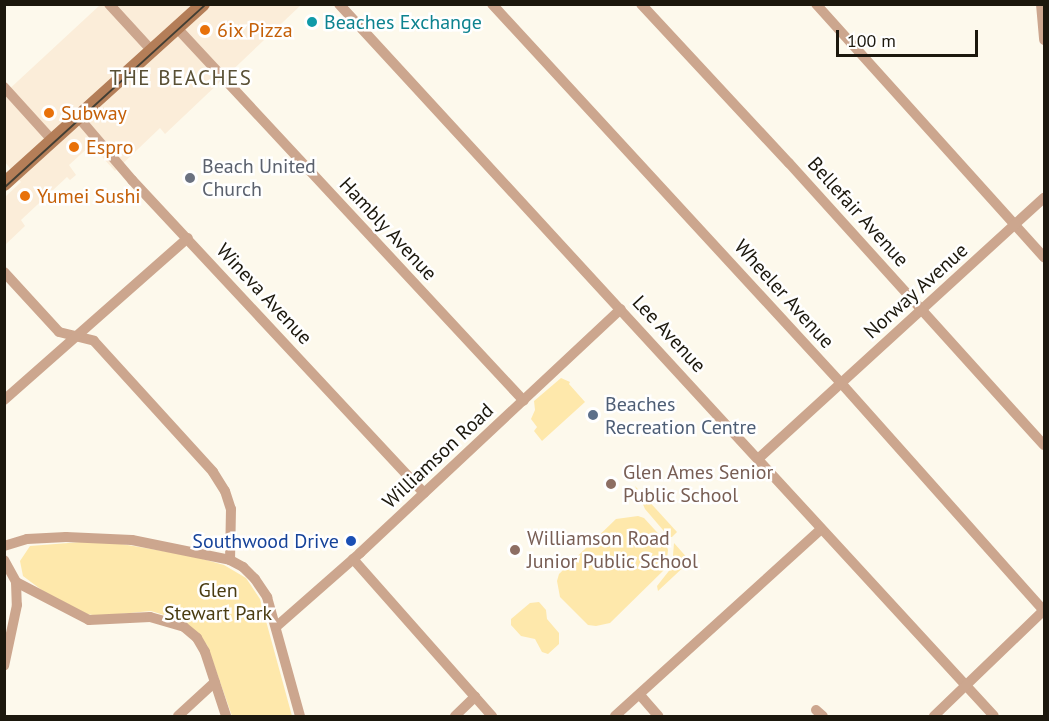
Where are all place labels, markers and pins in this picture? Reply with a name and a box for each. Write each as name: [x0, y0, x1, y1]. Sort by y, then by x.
place label: Beaches Exchange: [324, 10, 482, 34]
marker: Beaches Exchange: [305, 15, 319, 29]
place label: 6ix Pizza: [217, 18, 293, 42]
marker: 6ix Pizza: [198, 23, 212, 37]
place label: Subway: [61, 101, 127, 125]
marker: Subway: [42, 106, 56, 120]
place label: Espro: [86, 135, 133, 159]
marker: Espro: [67, 140, 81, 154]
place label: Beach United Church: [202, 154, 316, 201]
marker: Beach United Church: [183, 171, 197, 185]
place label: Yumei Sushi: [37, 184, 141, 208]
marker: Yumei Sushi: [18, 189, 32, 203]
place label: Beaches Recreation Centre: [605, 392, 756, 439]
marker: Beaches Recreation Centre: [586, 408, 600, 422]
place label: Glen Ames Senior Public School: [623, 460, 774, 507]
marker: Glen Ames Senior Public School: [604, 477, 618, 491]
place label: Williamson Road Junior Public School: [527, 526, 698, 573]
place label: Southwood Drive: [192, 529, 339, 553]
marker: Southwood Drive: [344, 534, 358, 548]
marker: Williamson Road Junior Public School: [508, 543, 522, 557]

